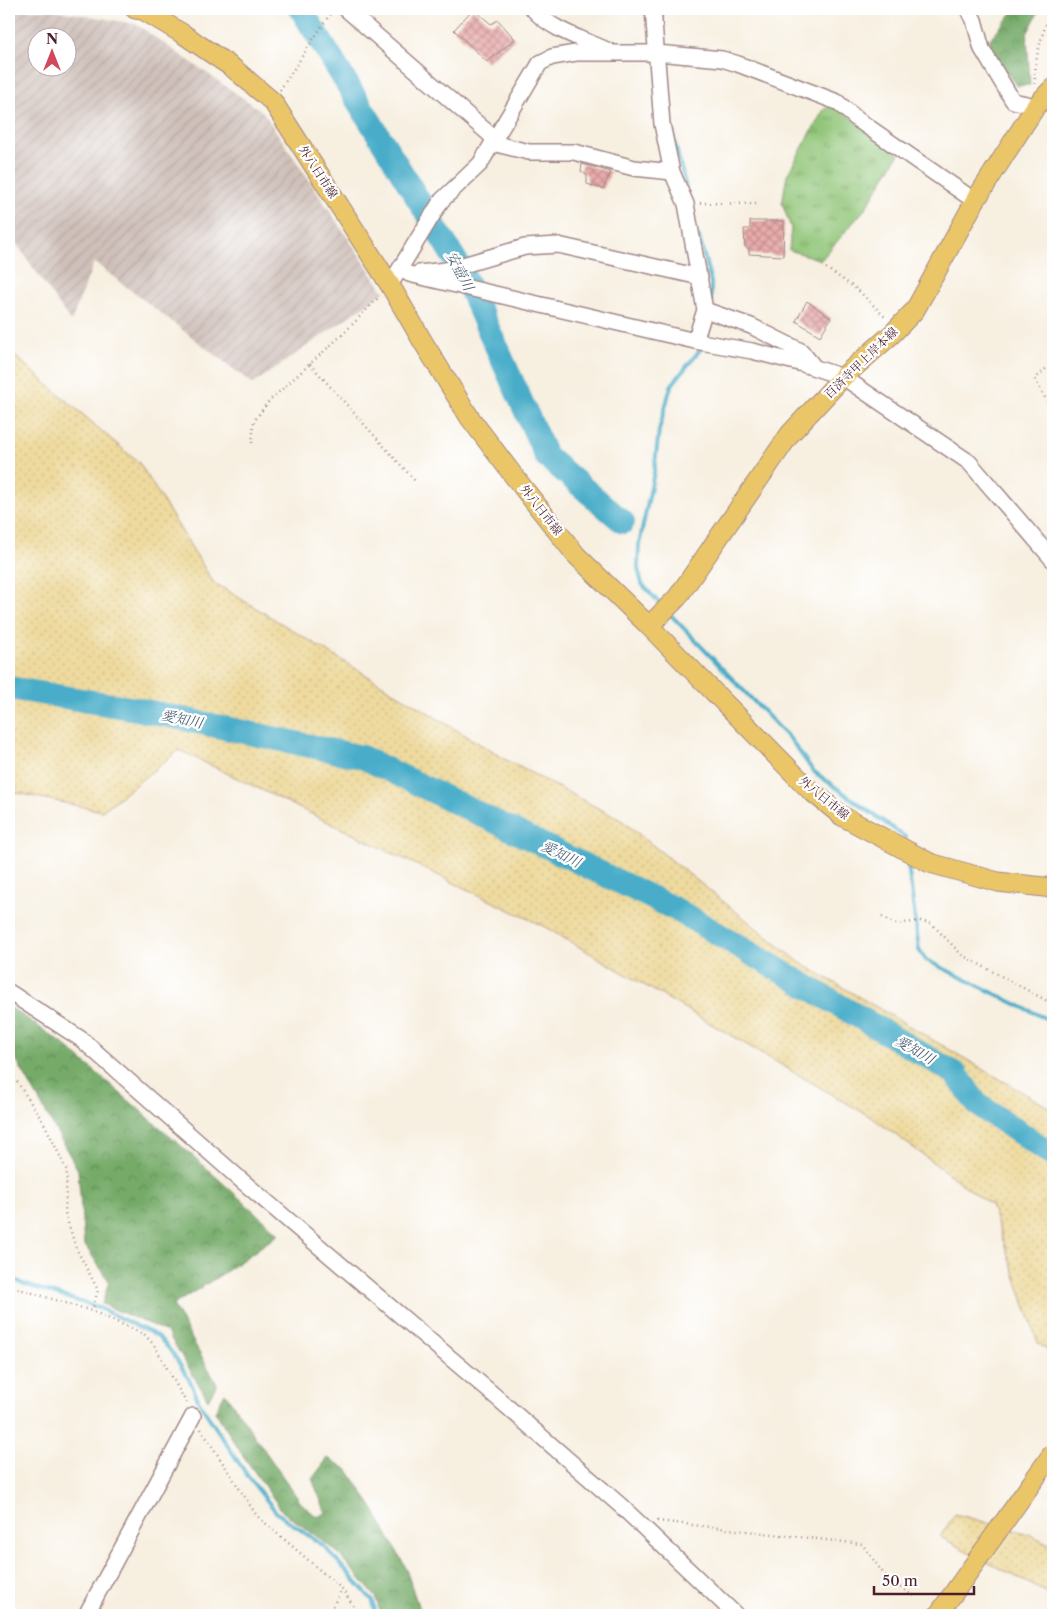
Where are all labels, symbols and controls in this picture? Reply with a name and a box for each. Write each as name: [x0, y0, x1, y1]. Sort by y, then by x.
north arrow: [28, 28, 78, 78]
text: N: [46, 30, 58, 48]
street label: 外八日市線: [296, 142, 341, 201]
water label: 安壺川: [442, 248, 479, 296]
street label: 百済寺甲上岸本線: [821, 324, 900, 401]
street label: 外八日市線: [517, 481, 566, 538]
water label: 愛知川: [160, 706, 206, 733]
street label: 外八日市線: [796, 773, 852, 822]
water label: 愛知川: [538, 837, 586, 872]
water label: 愛知川: [892, 1032, 939, 1069]
scale bar: [874, 1564, 974, 1596]
text: 50 m: [882, 1571, 918, 1590]

